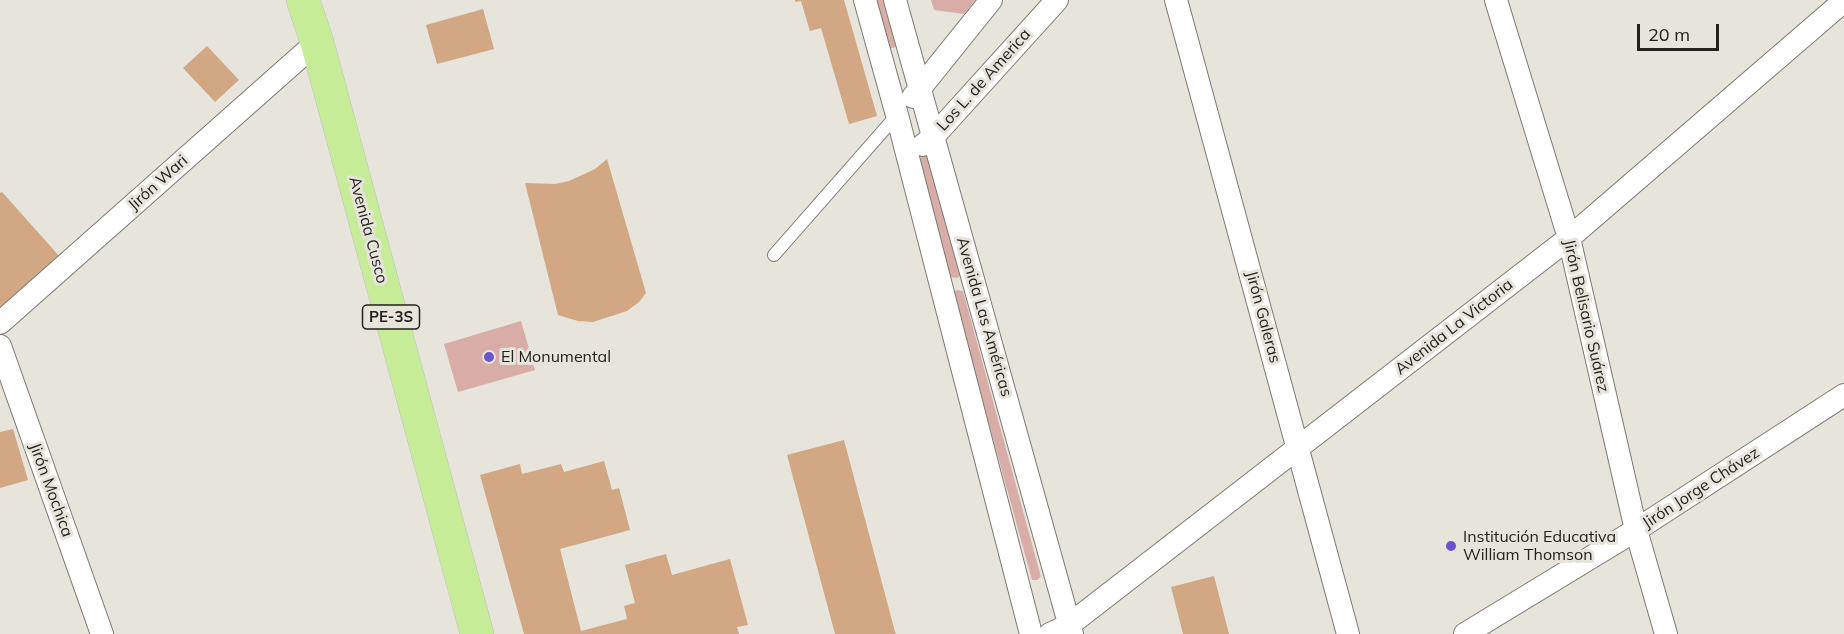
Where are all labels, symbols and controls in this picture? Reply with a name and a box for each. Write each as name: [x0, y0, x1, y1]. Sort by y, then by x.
scale bar: [1640, 12, 1722, 50]
text: 20 m: [1648, 23, 1690, 46]
street label: Los L. de America: [933, 25, 1035, 135]
street label: Jirón Wari: [124, 151, 192, 215]
street label: Avenida Cusco: [345, 174, 391, 286]
street label: Avenida Las Américas: [952, 235, 1016, 399]
street label: Jirón Belisario Suárez: [1559, 238, 1613, 394]
street label: Jirón Galeras: [1241, 269, 1285, 365]
street label: Avenida La Victoria: [1391, 275, 1517, 379]
road number: PE-3S: [362, 305, 420, 329]
place label: El Monumental: [501, 347, 611, 367]
marker: El Monumental: [482, 350, 496, 364]
street label: Jirón Mochica: [25, 440, 77, 540]
street label: Jirón Jorge Chávez: [1639, 443, 1763, 533]
place label: Institución Educativa William Thomson: [1463, 527, 1616, 565]
marker: Institución Educativa William Thomson: [1444, 539, 1458, 553]

